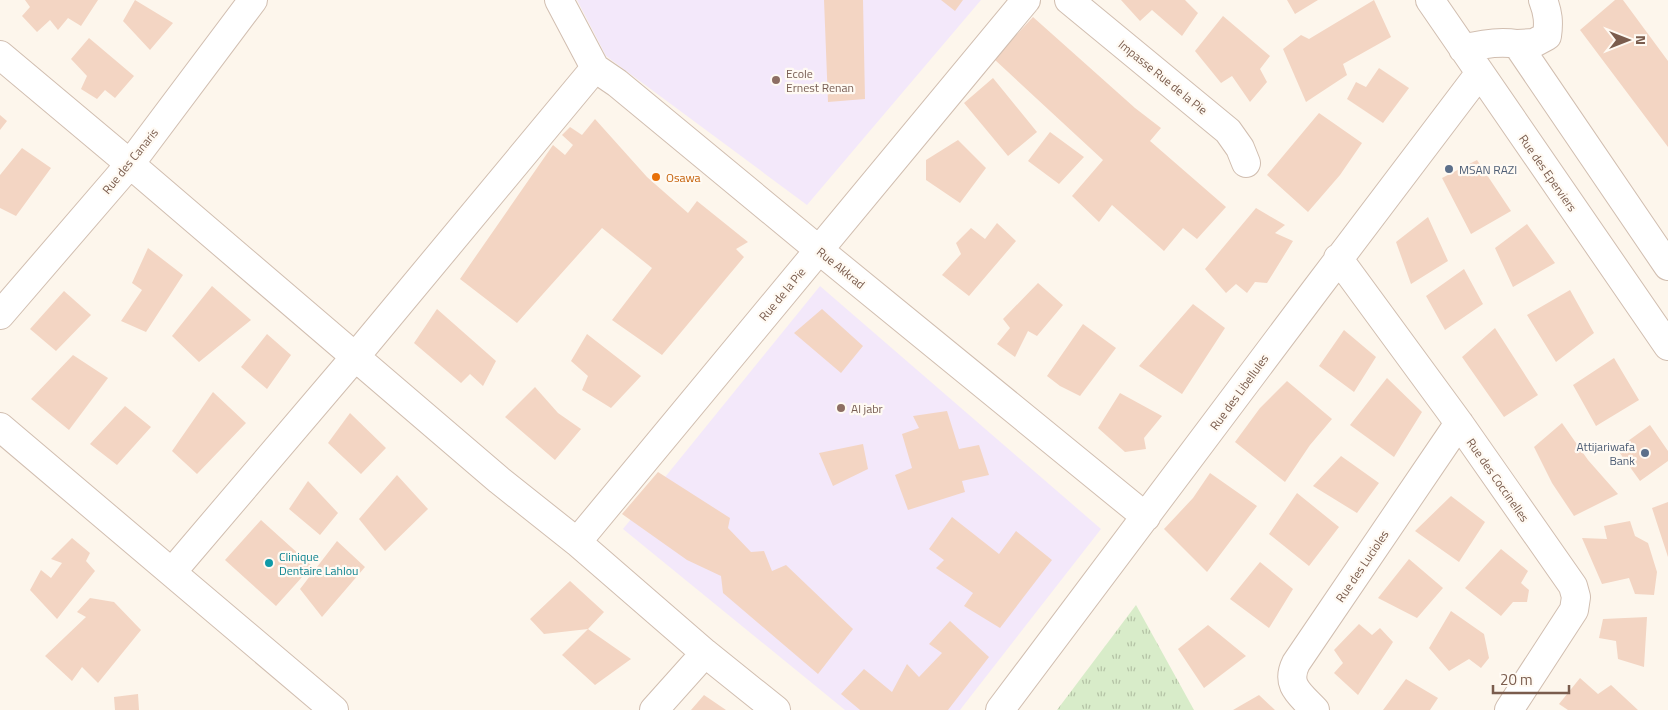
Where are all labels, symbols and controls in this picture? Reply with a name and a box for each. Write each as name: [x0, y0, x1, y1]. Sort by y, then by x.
north arrow: [1603, 15, 1653, 65]
street label: Impasse Rue de la Pie: [1114, 35, 1212, 119]
text: N: [1631, 35, 1652, 45]
place label: Ecole Ernest Renan: [786, 64, 854, 97]
marker: Ecole Ernest Renan: [770, 74, 782, 86]
street label: Rue des Canaris: [97, 123, 163, 198]
street label: Rue des Eperviers: [1514, 131, 1582, 216]
place label: MSAN RAZI: [1459, 160, 1517, 179]
marker: MSAN RAZI: [1443, 163, 1455, 175]
place label: Osawa: [666, 168, 701, 187]
marker: Osawa: [650, 171, 662, 183]
street label: Rue Akkrad: [813, 242, 869, 294]
street label: Rue de la Pie: [754, 263, 810, 325]
street label: Rue des Libellules: [1205, 350, 1273, 434]
place label: Al jabr: [851, 399, 883, 418]
marker: Al jabr: [835, 402, 847, 414]
street label: Rue des Coccinelles: [1462, 434, 1534, 526]
place label: Attijariwafa Bank: [1576, 437, 1635, 470]
marker: Attijariwafa Bank: [1639, 447, 1651, 459]
street label: Rue des Lucioles: [1331, 526, 1394, 606]
place label: Clinique Dentaire Lahlou: [279, 547, 358, 580]
marker: Clinique Dentaire Lahlou: [263, 557, 275, 569]
scale bar: [1493, 662, 1569, 694]
text: 20 m: [1500, 668, 1533, 691]

